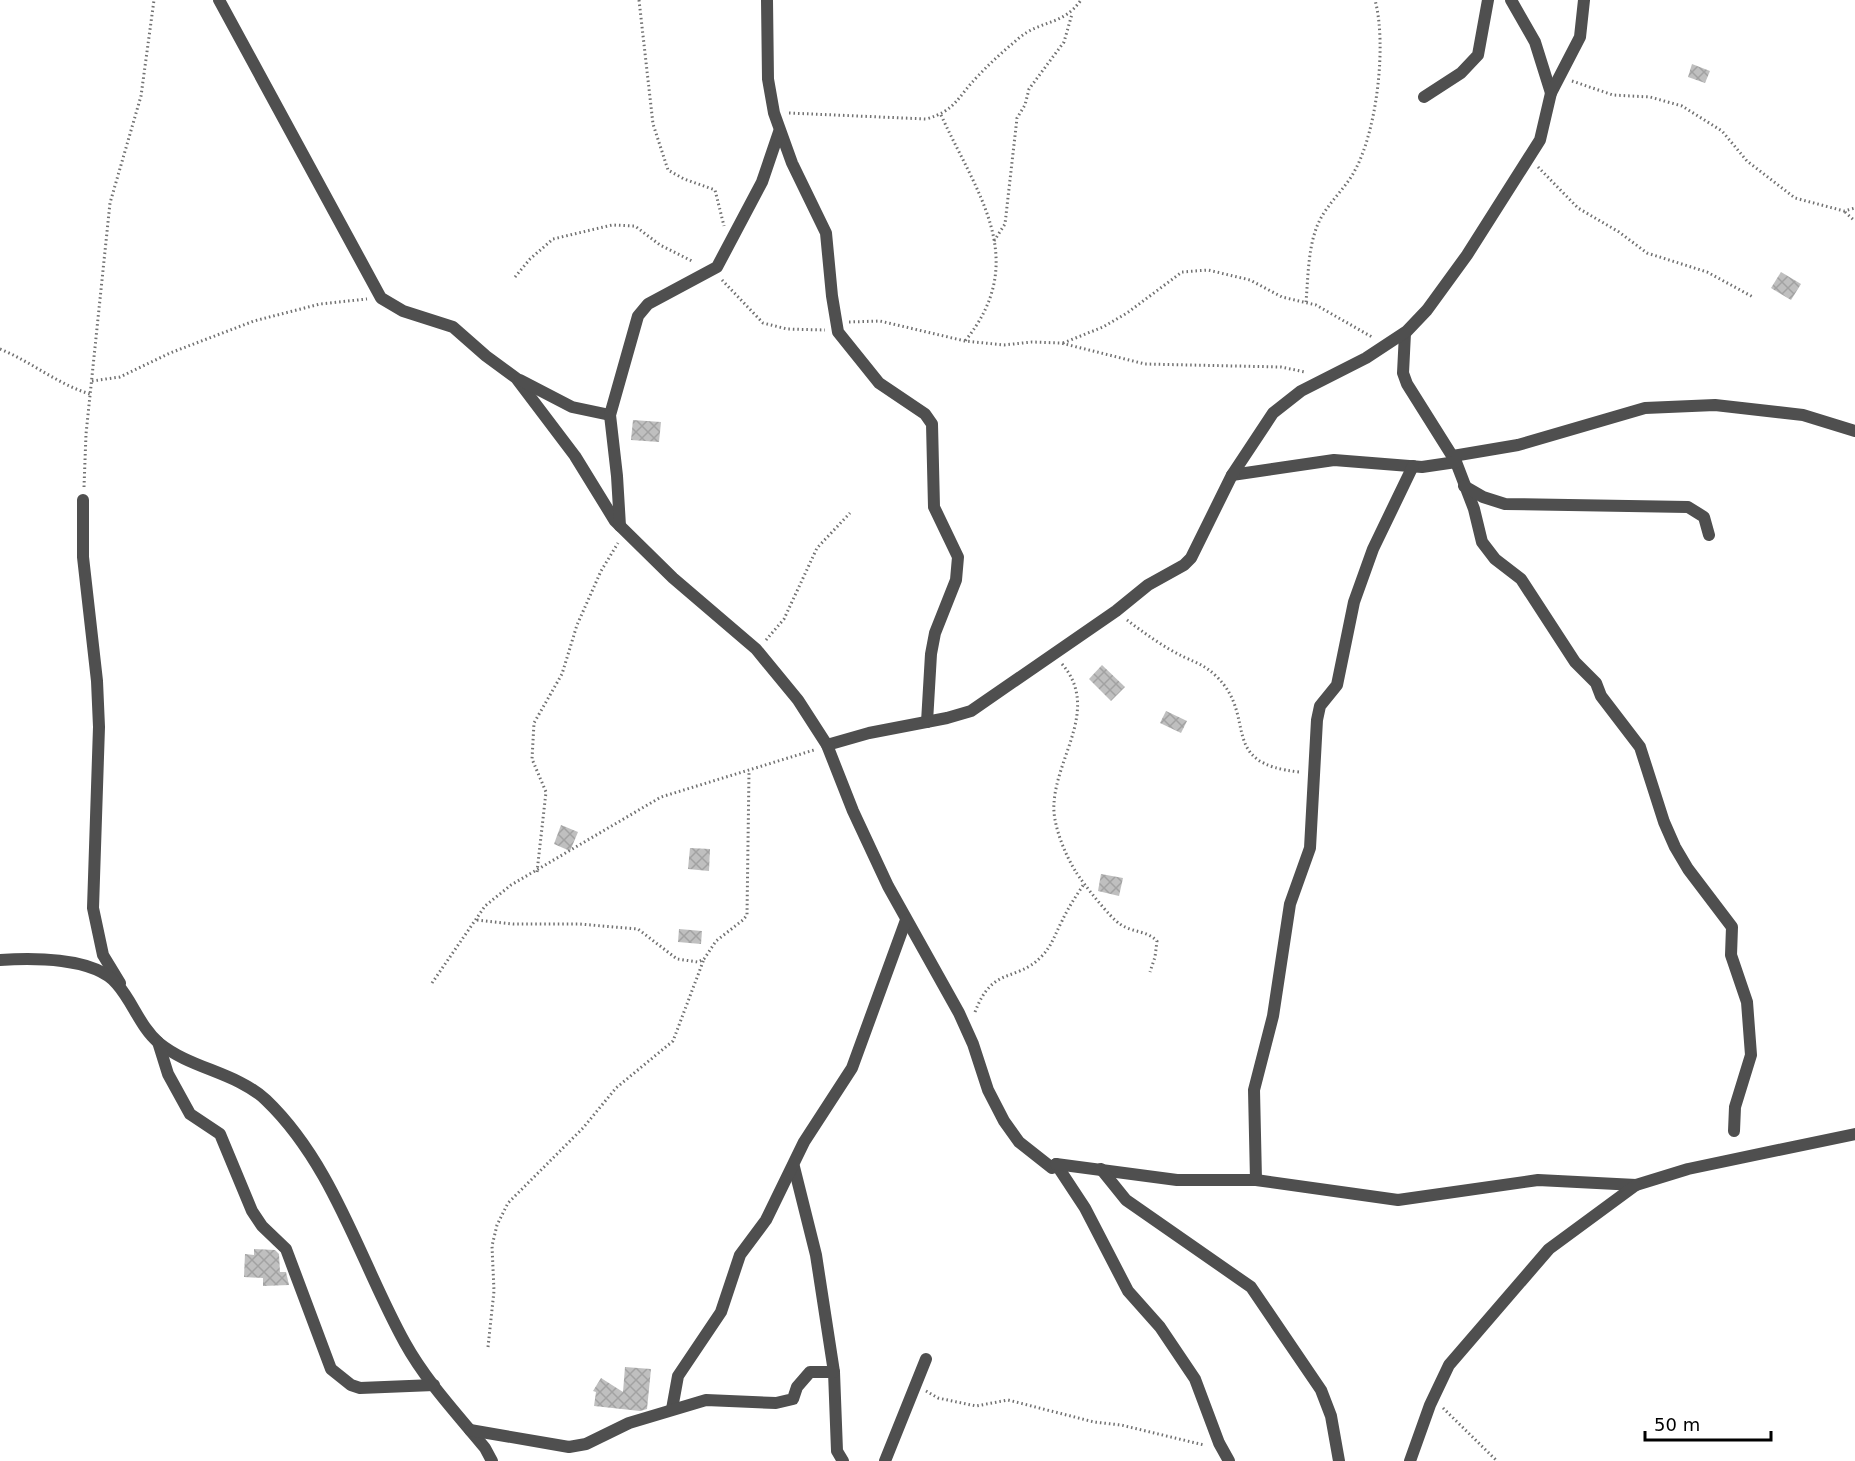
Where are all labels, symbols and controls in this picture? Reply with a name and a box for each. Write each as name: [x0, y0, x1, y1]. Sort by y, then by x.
scale bar: [1645, 1404, 1771, 1442]
text: 50 m: [1654, 1414, 1700, 1435]

